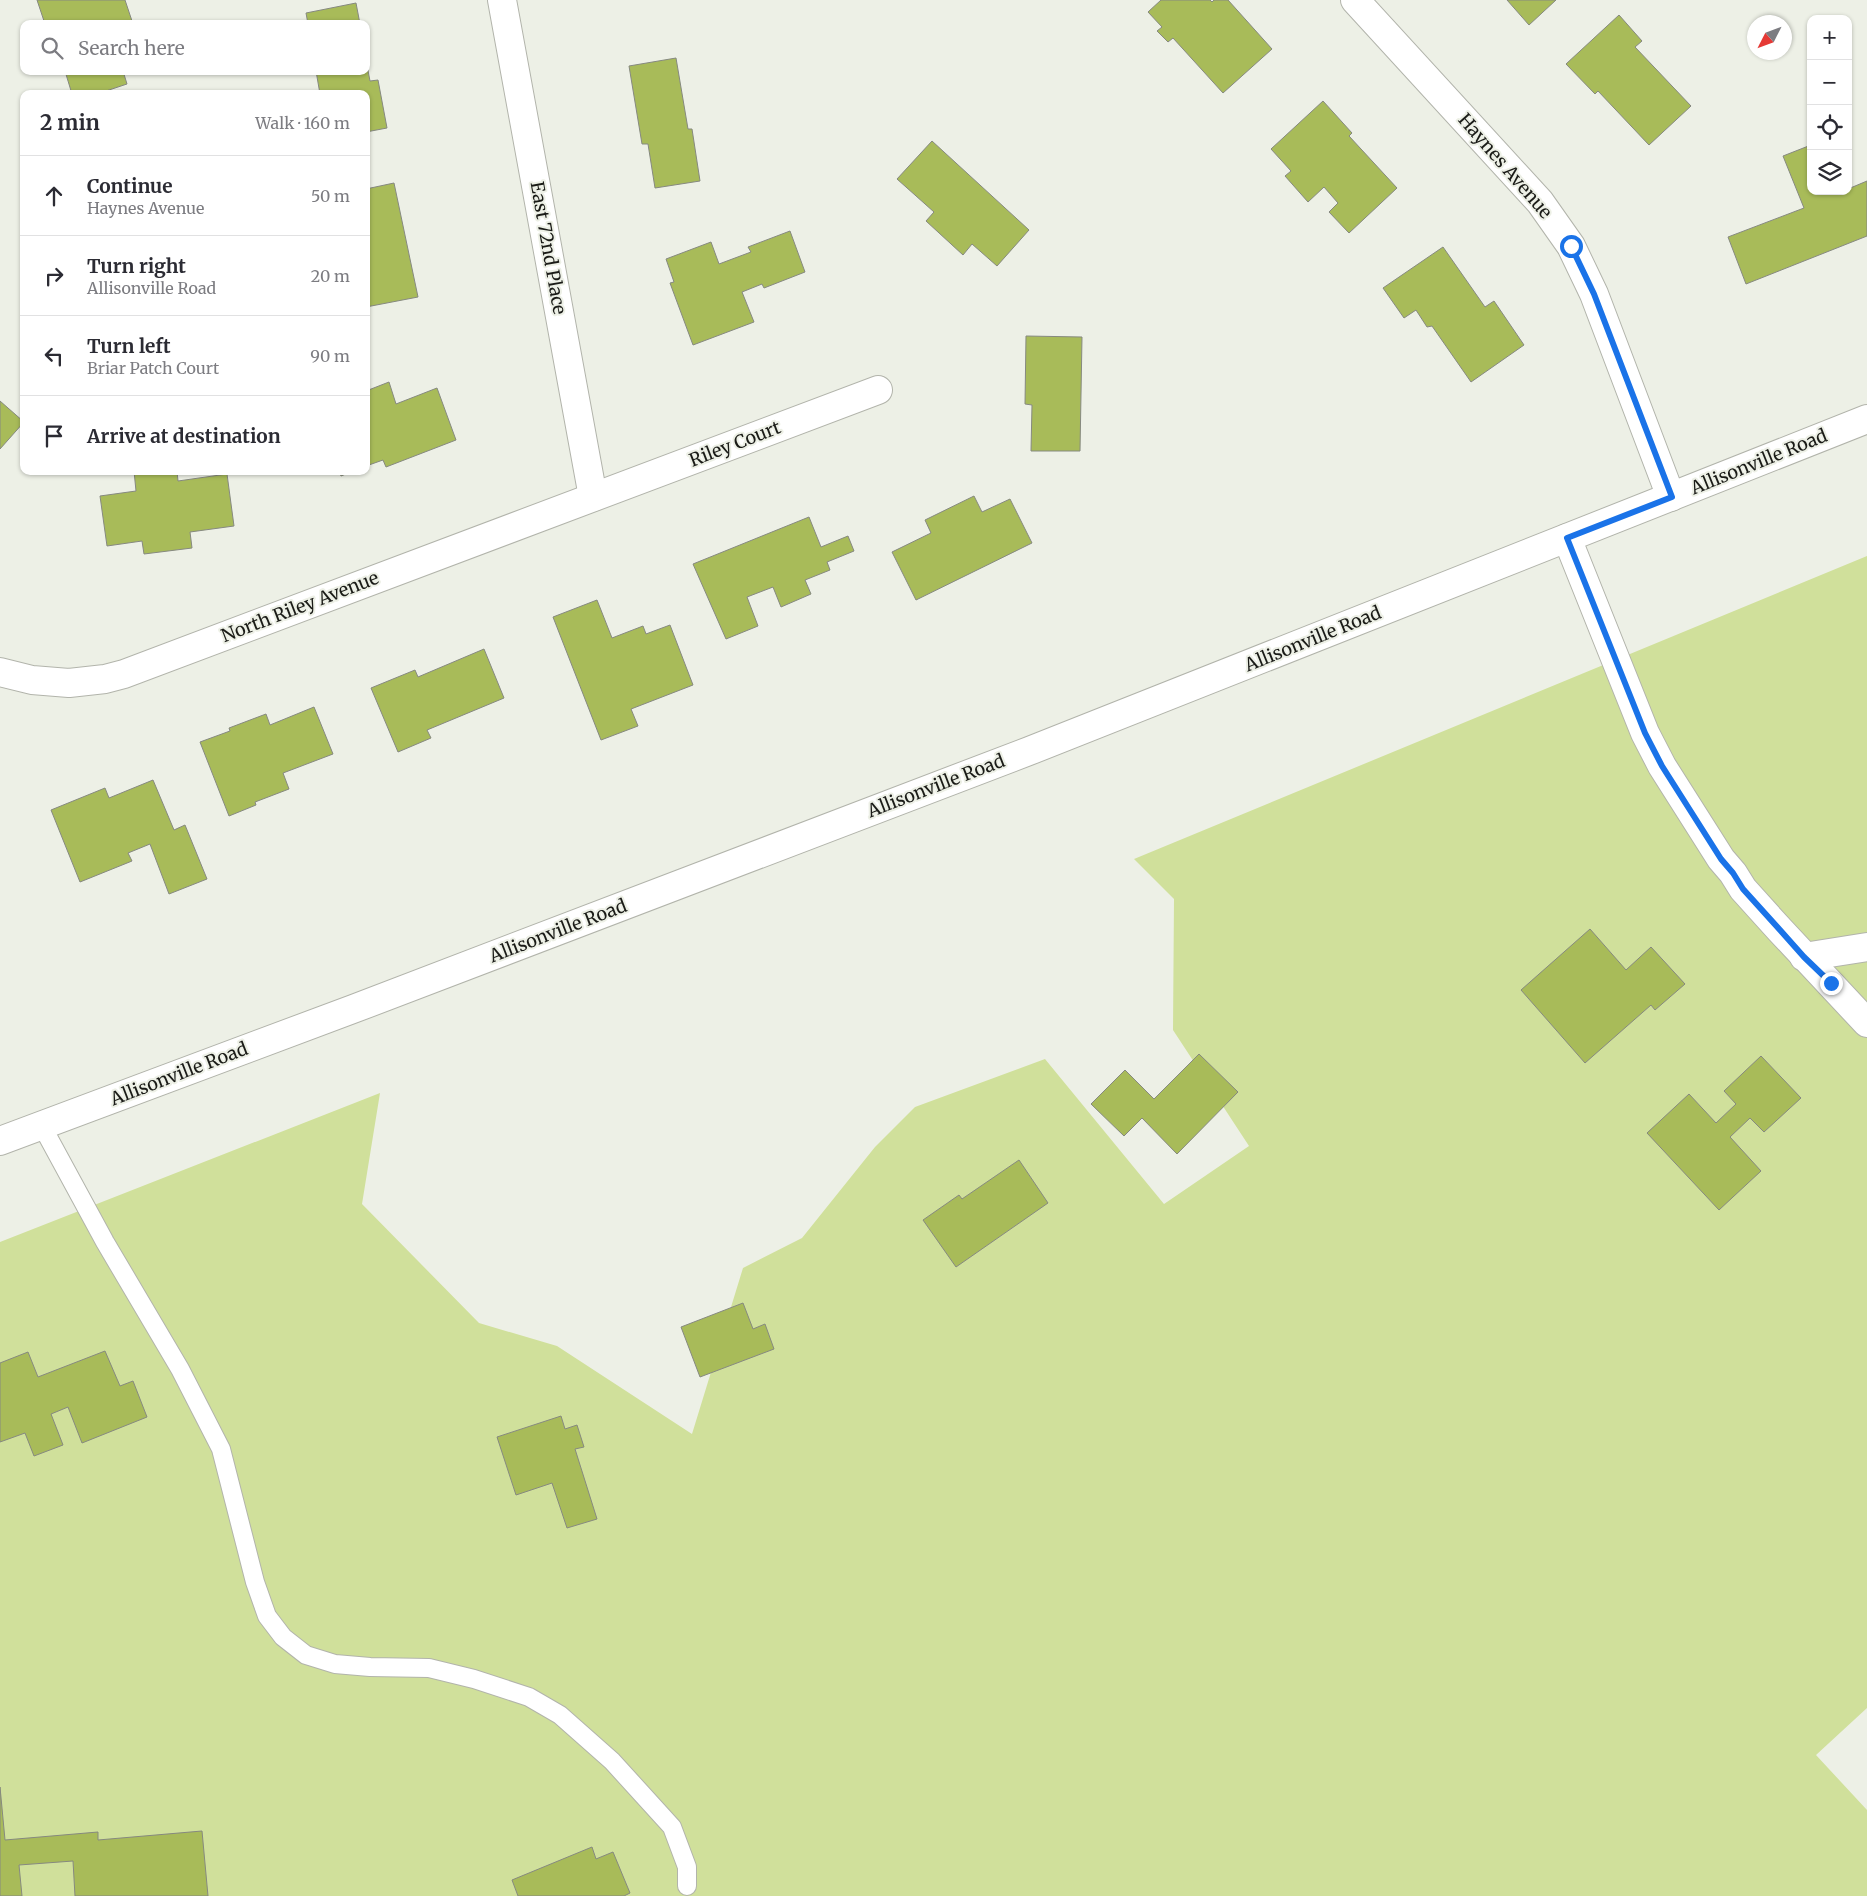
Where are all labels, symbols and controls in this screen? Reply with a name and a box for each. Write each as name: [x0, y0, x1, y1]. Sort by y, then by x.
north arrow: [1747, 15, 1792, 60]
map controls: [1807, 15, 1852, 195]
button: +: [1807, 15, 1852, 60]
search box: [20, 20, 370, 75]
icon: search: [38, 34, 66, 62]
text: Search here: [78, 36, 185, 60]
button: −: [1807, 60, 1852, 105]
button: locate: [1807, 105, 1852, 150]
street label: Haynes Avenue: [1453, 108, 1557, 223]
text: 2 min: [40, 109, 100, 136]
text: Walk · 160 m: [255, 113, 350, 133]
button: layers: [1807, 150, 1852, 195]
text: Continue: [87, 174, 173, 198]
street label: East 72nd Place: [525, 180, 571, 316]
icon: ahead: [40, 182, 68, 210]
text: 50 m: [311, 186, 350, 206]
text: Haynes Avenue: [87, 198, 204, 218]
route start: [1560, 235, 1583, 258]
text: Turn right: [87, 254, 186, 278]
icon: right: [40, 262, 68, 290]
text: 20 m: [311, 266, 350, 286]
text: Allisonville Road: [87, 278, 216, 298]
text: Turn left: [87, 334, 171, 358]
icon: left: [40, 342, 68, 370]
text: 90 m: [310, 346, 350, 366]
text: Briar Patch Court: [87, 358, 219, 378]
street label: Riley Court: [686, 416, 784, 472]
icon: arrive: [40, 422, 68, 450]
text: Arrive at destination: [87, 424, 281, 448]
street label: Allisonville Road: [1686, 424, 1831, 500]
street label: North Riley Avenue: [218, 566, 382, 647]
street label: Allisonville Road: [1240, 601, 1385, 677]
street label: Allisonville Road: [863, 749, 1008, 823]
street label: Allisonville Road: [485, 894, 630, 968]
route end: [1820, 972, 1843, 995]
street label: Allisonville Road: [106, 1037, 251, 1111]

